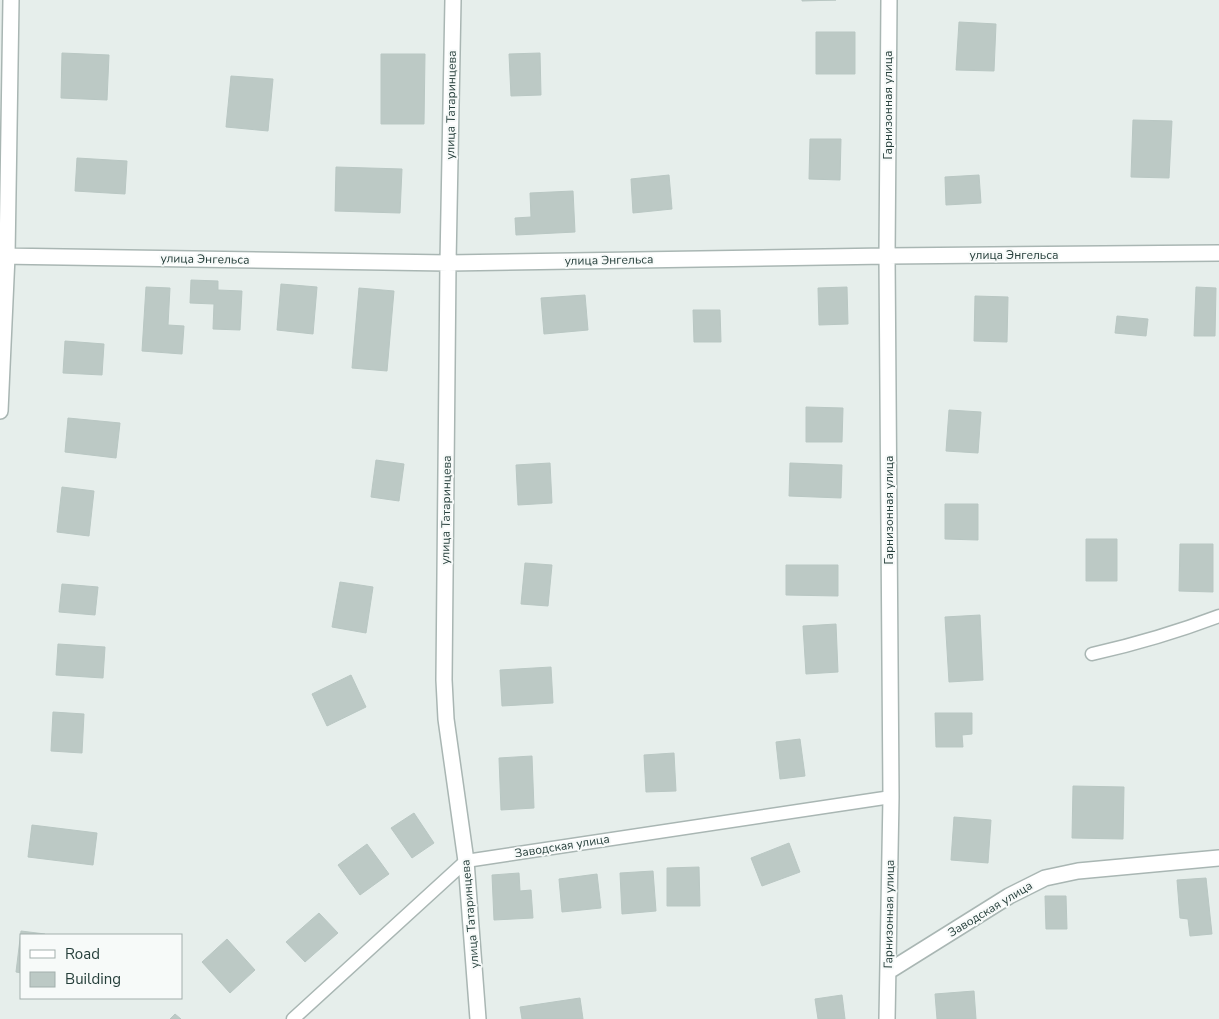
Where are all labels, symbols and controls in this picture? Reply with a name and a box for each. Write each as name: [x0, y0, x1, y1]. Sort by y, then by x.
street label: улица Татаринцева: [442, 50, 460, 160]
street label: Гарнизонная улица: [880, 51, 896, 159]
street label: улица Энгельса: [970, 247, 1058, 263]
street label: улица Энгельса: [160, 250, 250, 268]
street label: улица Энгельса: [564, 251, 654, 269]
street label: улица Татаринцева: [437, 455, 455, 565]
street label: Гарнизонная улица: [881, 456, 897, 564]
street label: Заводская улица: [513, 831, 611, 861]
street label: улица Татаринцева: [457, 859, 483, 969]
street label: Гарнизонная улица: [880, 859, 898, 969]
street label: Заводская улица: [945, 877, 1035, 941]
legend: [20, 934, 182, 999]
text: Road: [65, 944, 100, 964]
text: Building: [65, 969, 121, 989]

